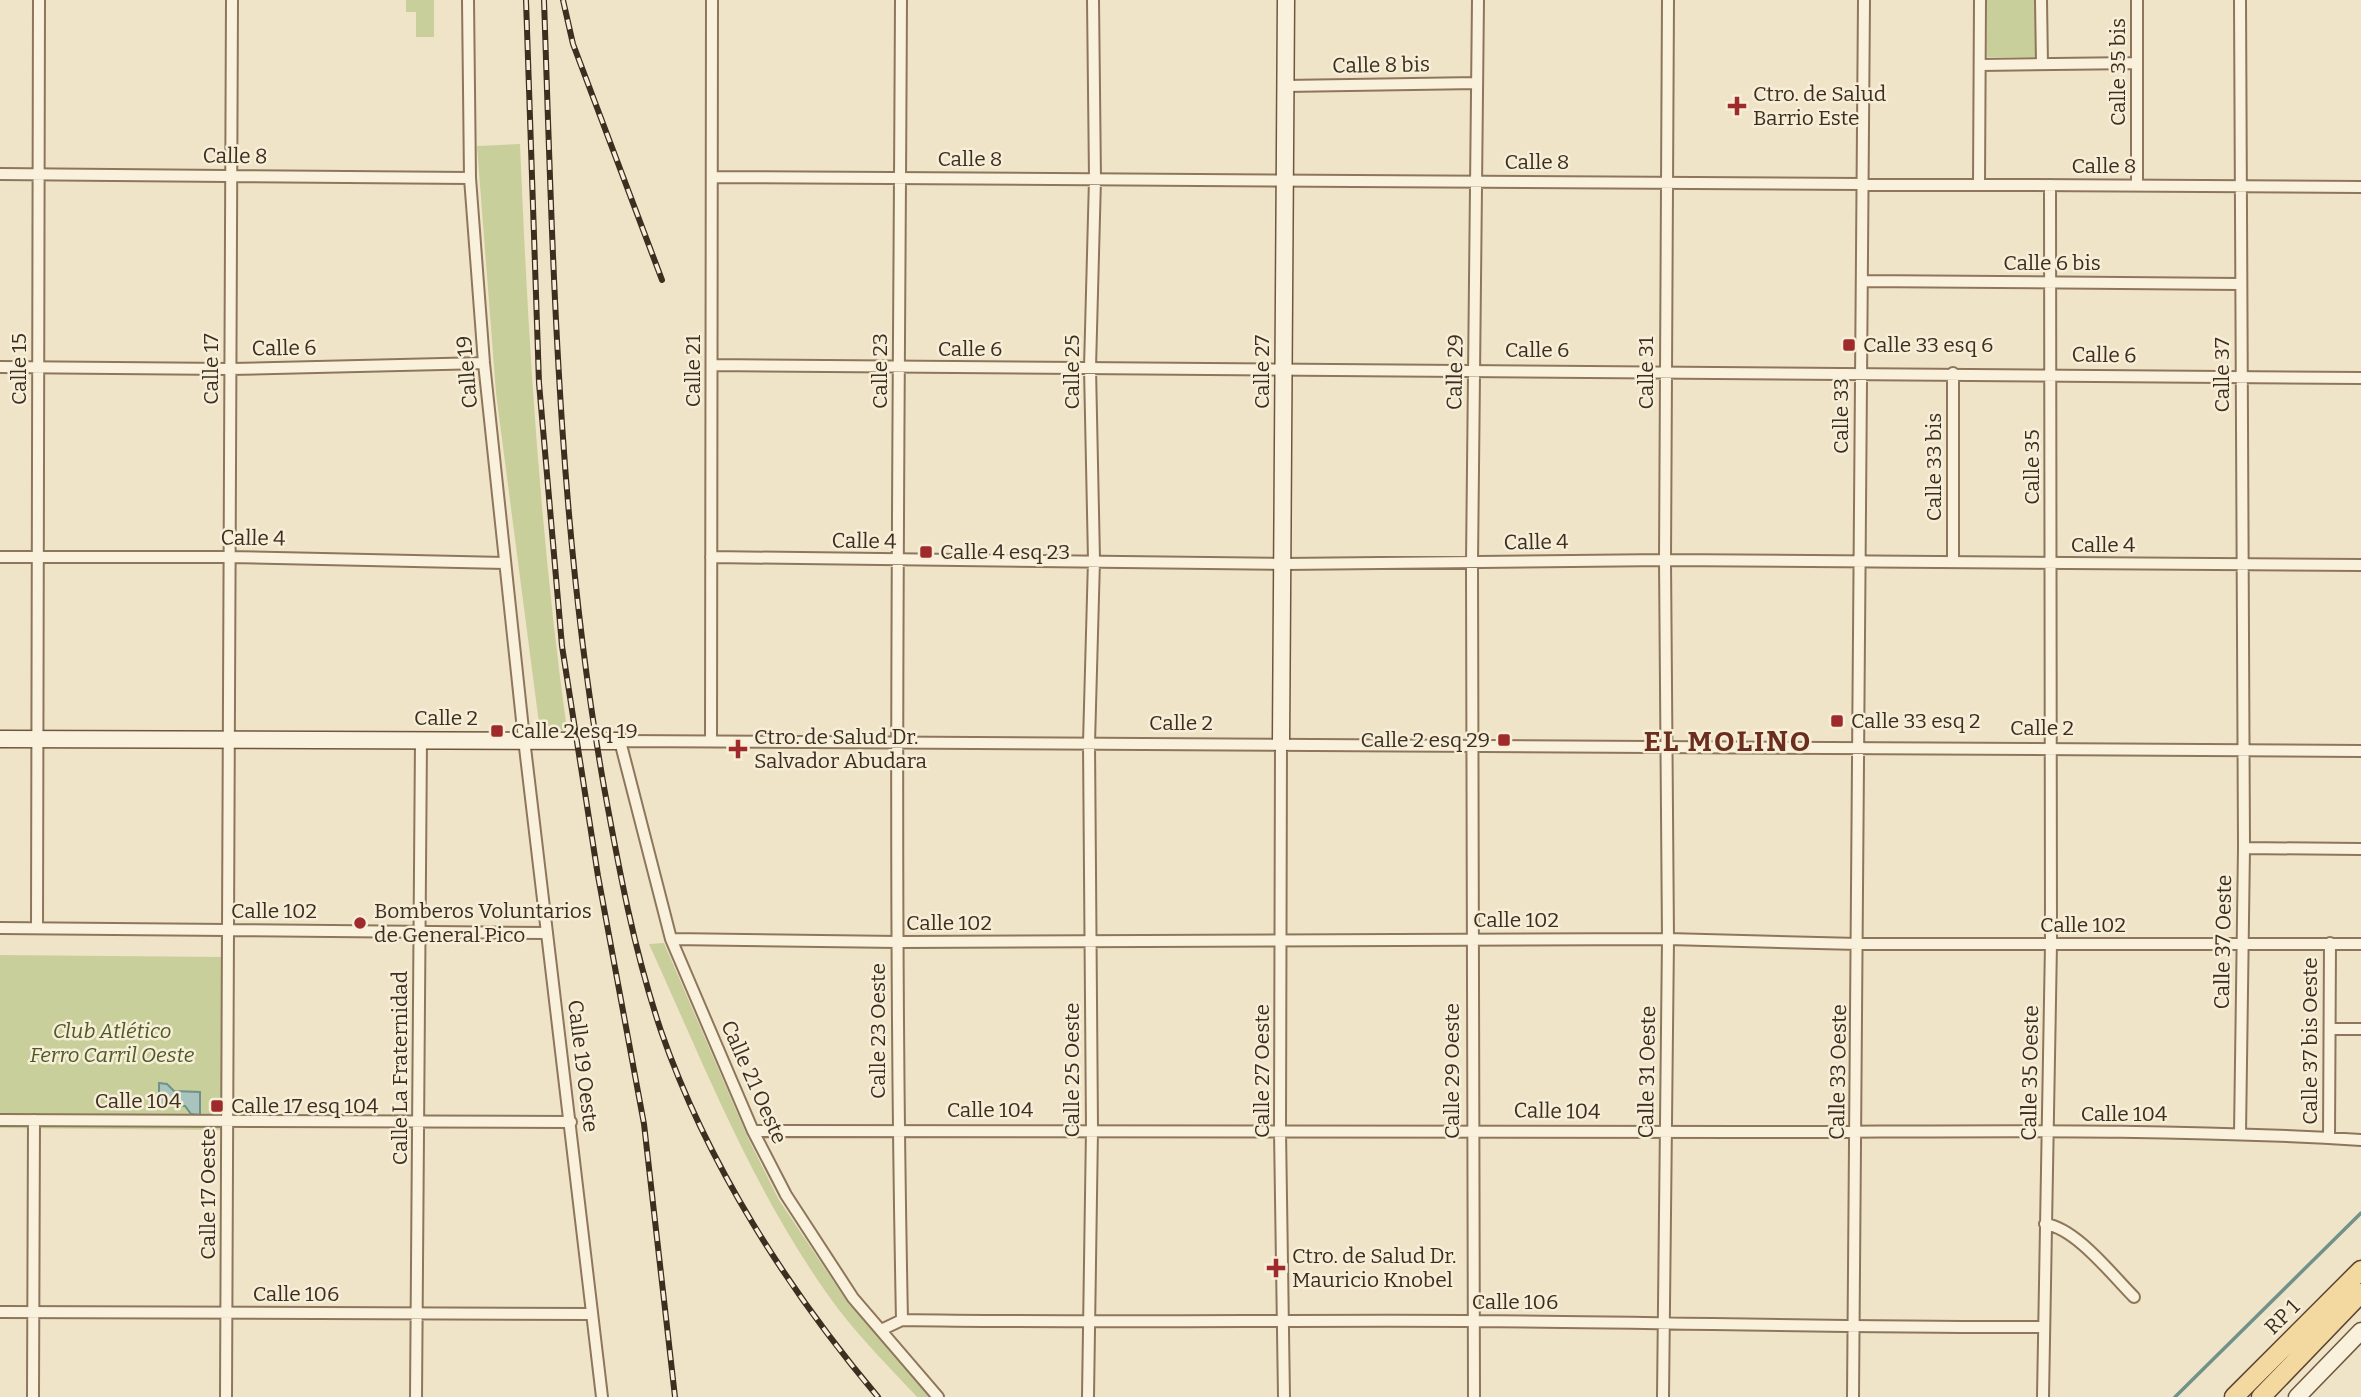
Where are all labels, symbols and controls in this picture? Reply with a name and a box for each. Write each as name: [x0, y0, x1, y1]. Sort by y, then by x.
street label: Calle 35 bis: [2105, 18, 2131, 126]
street label: Calle 8 bis: [1332, 51, 1430, 79]
place label: Ctro. de Salud Barrio Este: [1753, 81, 1886, 131]
marker: Ctro. de Salud Barrio Este: [1727, 96, 1747, 116]
street label: Calle 8: [202, 142, 268, 170]
street label: Calle 8: [937, 146, 1003, 172]
street label: Calle 8: [1504, 149, 1570, 175]
street label: Calle 8: [2071, 153, 2137, 179]
street label: Calle 6 bis: [2003, 250, 2101, 276]
place label: Calle 33 esq 6: [1863, 332, 1993, 358]
street label: Calle 15: [6, 333, 32, 405]
street label: Calle 17: [198, 333, 224, 405]
street label: Calle 23: [867, 333, 893, 409]
street label: Calle 6: [251, 334, 317, 362]
street label: Calle 19: [451, 334, 483, 410]
street label: Calle 21: [680, 334, 706, 407]
street label: Calle 25: [1059, 334, 1085, 410]
street label: Calle 27: [1249, 334, 1275, 409]
street label: Calle 29: [1441, 334, 1469, 410]
street label: Calle 6: [938, 336, 1002, 362]
street label: Calle 31: [1633, 336, 1659, 409]
street label: Calle 6: [1505, 337, 1569, 363]
marker: Calle 33 esq 6: [1841, 337, 1857, 353]
street label: Calle 37: [2209, 337, 2235, 412]
street label: Calle 6: [2071, 341, 2137, 369]
street label: Calle 33: [1828, 378, 1854, 454]
street label: Calle 33 bis: [1921, 413, 1947, 521]
street label: Calle 35: [2019, 429, 2045, 505]
street label: Calle 4: [220, 524, 286, 552]
street label: Calle 4: [831, 527, 897, 555]
street label: Calle 4: [1503, 528, 1569, 556]
street label: Calle 4: [2071, 532, 2135, 558]
place label: Calle 4 esq 23: [940, 539, 1070, 565]
marker: Calle 4 esq 23: [918, 544, 934, 560]
street label: Calle 2: [414, 705, 478, 731]
place label: Calle 33 esq 2: [1851, 708, 1980, 734]
street label: Calle 2: [1149, 710, 1213, 736]
marker: Calle 33 esq 2: [1829, 713, 1845, 729]
street label: Calle 2: [2010, 715, 2074, 741]
place label: Calle 2 esq 19: [511, 718, 638, 744]
marker: Calle 2 esq 19: [489, 723, 505, 739]
place label: Ctro. de Salud Dr. Salvador Abudara: [754, 724, 927, 774]
district label: EL MOLINO: [1644, 725, 1812, 758]
place label: Calle 2 esq 29: [1360, 727, 1490, 753]
marker: Calle 2 esq 29: [1496, 732, 1512, 748]
marker: Ctro. de Salud Dr. Salvador Abudara: [728, 739, 748, 759]
street label: Calle 37 Oeste: [2209, 874, 2237, 1010]
street label: Calle 102: [231, 898, 317, 924]
place label: Bomberos Voluntarios de General Pico: [374, 898, 592, 948]
street label: Calle 102: [1473, 907, 1559, 933]
street label: Calle 102: [906, 910, 992, 936]
street label: Calle 102: [2040, 912, 2126, 938]
marker: Bomberos Voluntarios de General Pico: [352, 915, 368, 931]
street label: Calle 37 bis Oeste: [2297, 957, 2323, 1125]
street label: Calle 23 Oeste: [865, 963, 891, 1099]
street label: Calle La Fraternidad: [387, 971, 413, 1165]
street label: Calle 19 Oeste: [562, 998, 604, 1134]
street label: Calle 25 Oeste: [1059, 1002, 1085, 1138]
street label: Calle 29 Oeste: [1439, 1003, 1465, 1139]
street label: Calle 27 Oeste: [1249, 1004, 1275, 1138]
street label: Calle 33 Oeste: [1824, 1004, 1852, 1140]
street label: Calle 31 Oeste: [1633, 1005, 1661, 1139]
street label: Calle 35 Oeste: [2016, 1005, 2044, 1141]
street label: Calle 21 Oeste: [715, 1016, 793, 1148]
park label: Club Atlético Ferro Carril Oeste: [30, 1018, 195, 1068]
street label: Calle 104: [95, 1088, 181, 1114]
place label: Calle 17 esq 104: [231, 1093, 379, 1119]
street label: Calle 104: [947, 1097, 1033, 1123]
street label: Calle 104: [1513, 1097, 1601, 1125]
marker: Calle 17 esq 104: [209, 1098, 225, 1114]
street label: Calle 104: [2081, 1101, 2167, 1127]
street label: Calle 17 Oeste: [195, 1128, 221, 1260]
place label: Ctro. de Salud Dr. Mauricio Knobel: [1292, 1243, 1457, 1293]
marker: Ctro. de Salud Dr. Mauricio Knobel: [1266, 1258, 1286, 1278]
street label: Calle 106: [253, 1281, 339, 1307]
street label: Calle 106: [1472, 1289, 1558, 1315]
street label: RP 1: [2259, 1294, 2305, 1340]

